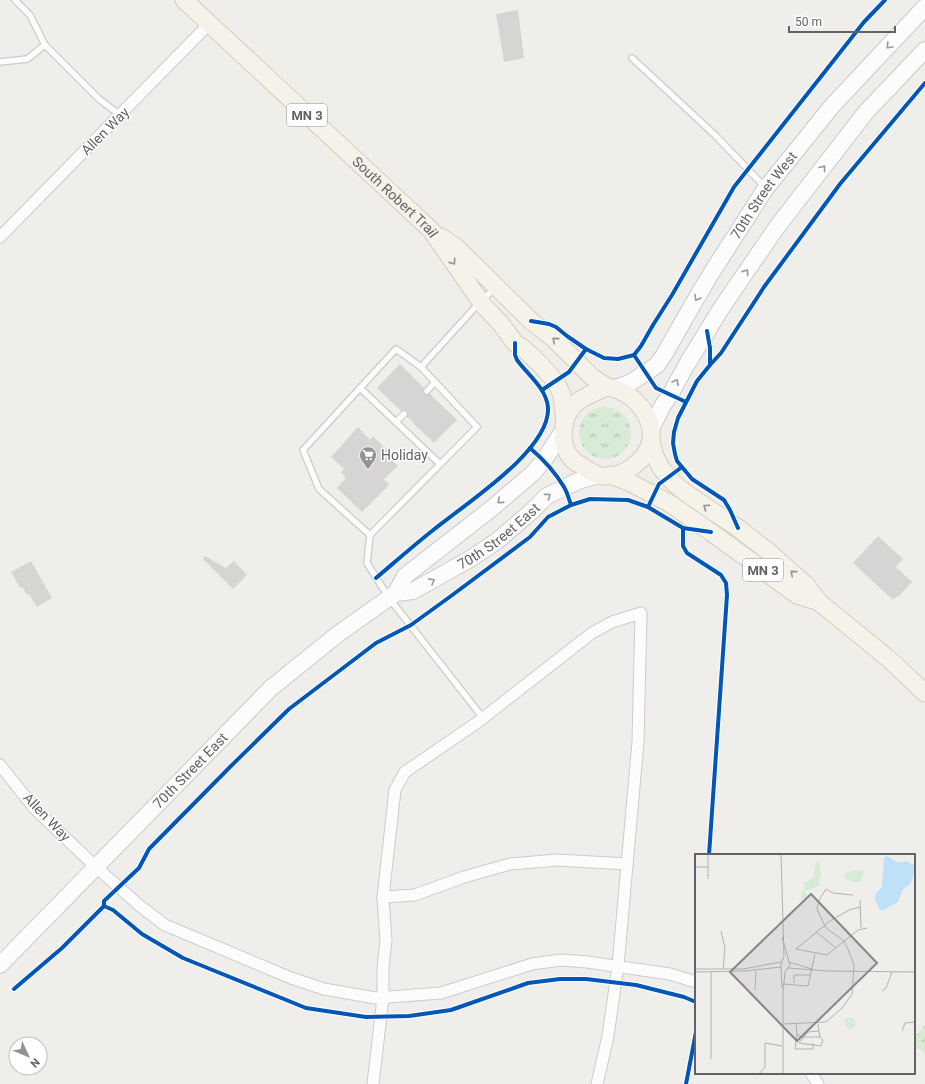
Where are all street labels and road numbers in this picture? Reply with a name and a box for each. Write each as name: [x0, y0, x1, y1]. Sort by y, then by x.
street label: Allen Way: [78, 104, 132, 158]
road number: MN 3: [287, 104, 327, 126]
street label: 70th Street West: [727, 148, 800, 242]
street label: South Robert Trail: [349, 153, 442, 240]
street label: 70th Street East: [455, 500, 543, 572]
road number: MN 3: [743, 559, 783, 581]
street label: 70th Street East: [150, 729, 231, 812]
street label: Allen Way: [20, 790, 74, 845]

